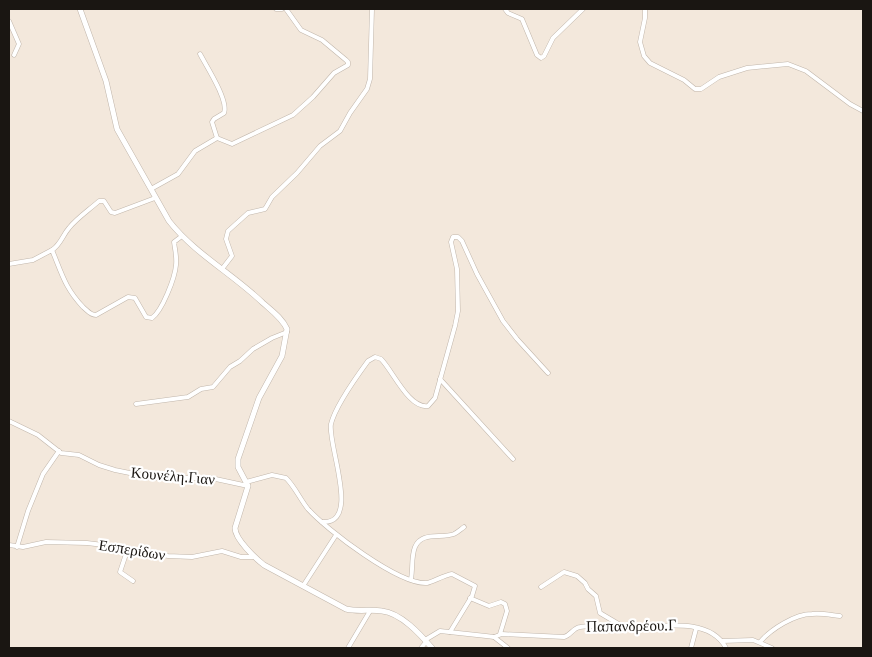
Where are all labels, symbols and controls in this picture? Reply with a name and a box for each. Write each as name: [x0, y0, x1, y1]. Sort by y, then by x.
street label: Κουνέλη.Γιαν: [130, 462, 216, 489]
street label: Εσπερίδων: [97, 535, 167, 564]
street label: Παπανδρέου.Γ: [586, 615, 676, 636]

